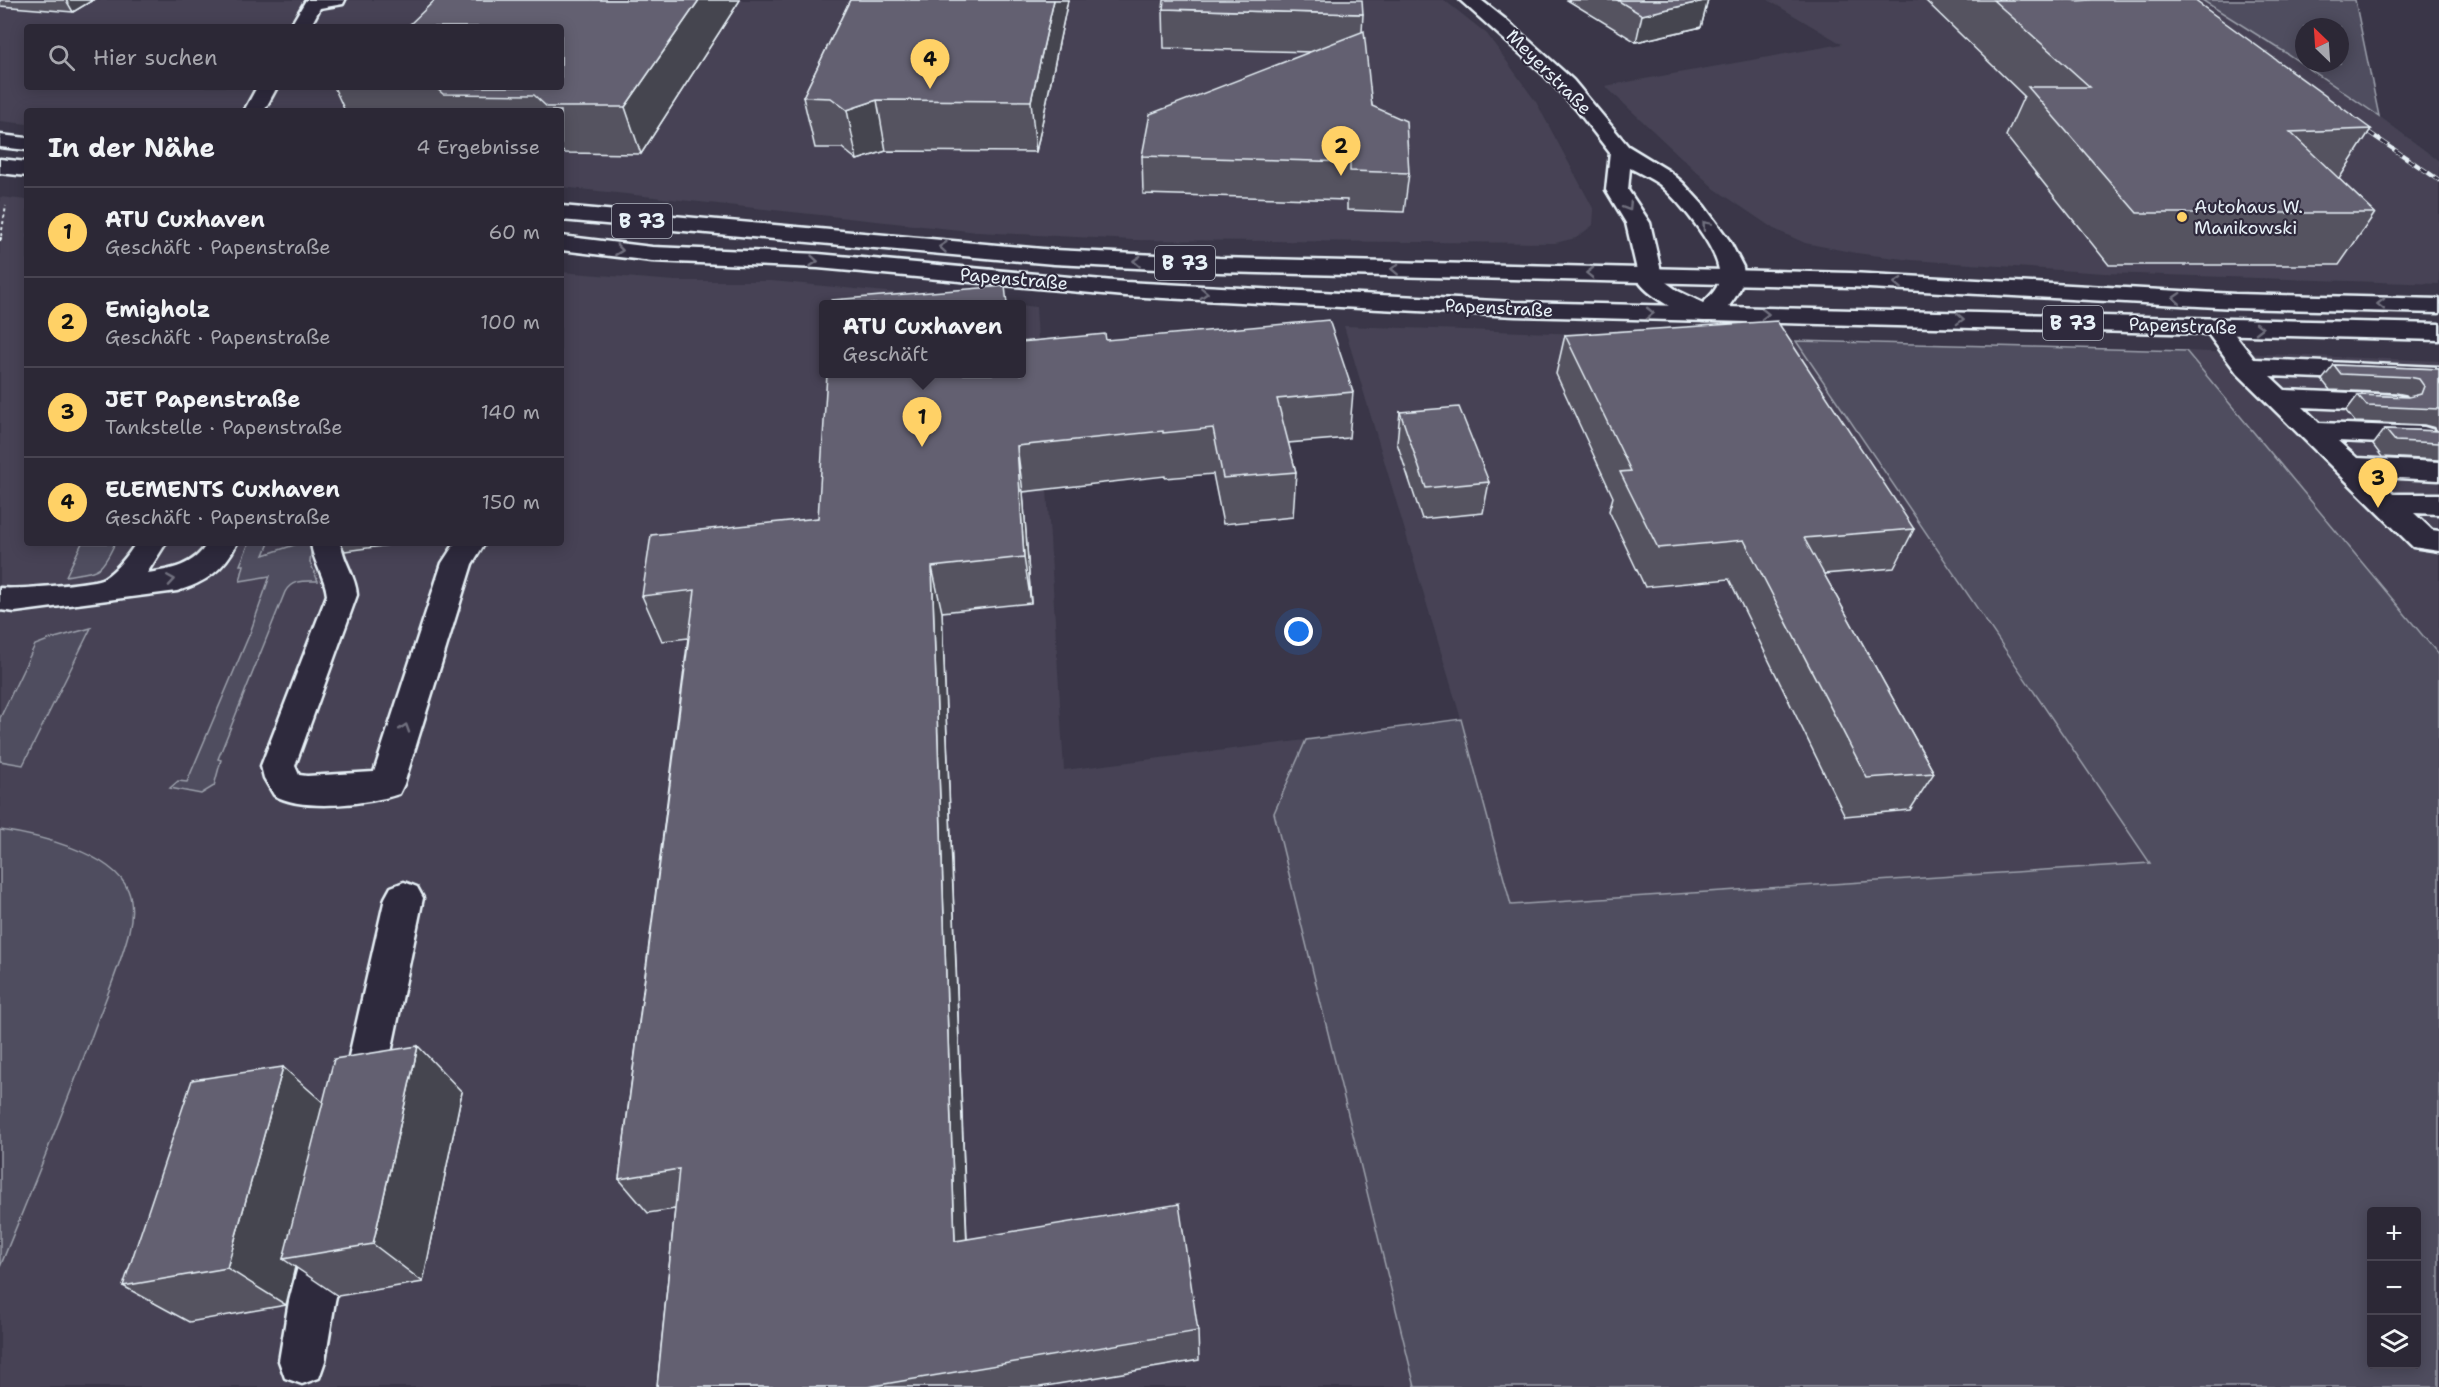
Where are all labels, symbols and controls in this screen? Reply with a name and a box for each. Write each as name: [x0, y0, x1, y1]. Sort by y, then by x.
north arrow: [2295, 18, 2349, 72]
search box: [24, 24, 564, 90]
street label: Meyerstraße: [1501, 24, 1597, 120]
pin: 4: [910, 40, 950, 89]
icon: search: [45, 41, 78, 74]
text: Hier suchen: [93, 43, 218, 72]
pin: 2: [1322, 126, 1360, 176]
text: In der Nähe: [48, 130, 215, 165]
text: 4 Ergebnisse: [416, 134, 540, 160]
place label: Autohaus W. Manikowski: [2194, 195, 2303, 240]
one-way arrow: [1621, 201, 1633, 211]
road number: B 73: [612, 204, 672, 238]
text: ATU Cuxhaven: [105, 205, 265, 234]
marker: Autohaus W. Manikowski: [2175, 210, 2189, 224]
text: 1: [63, 219, 72, 245]
text: 60 m: [488, 219, 540, 245]
one-way arrow: [1702, 221, 1713, 232]
text: Geschäft · Papenstraße: [105, 234, 331, 260]
one-way arrow: [938, 241, 947, 254]
one-way arrow: [614, 243, 624, 255]
road number: B 73: [1155, 246, 1215, 280]
one-way arrow: [809, 254, 818, 267]
one-way arrow: [1133, 254, 1142, 267]
street label: Papenstraße: [959, 262, 1069, 296]
one-way arrow: [1391, 263, 1400, 276]
one-way arrow: [1585, 267, 1594, 279]
one-way arrow: [1894, 276, 1903, 289]
one-way arrow: [1199, 286, 1208, 299]
one-way arrow: [2172, 291, 2181, 304]
street label: Papenstraße: [1444, 293, 1554, 323]
text: Emigholz: [105, 295, 210, 324]
one-way arrow: [2376, 298, 2385, 311]
popup: [819, 300, 1026, 378]
road number: B 73: [2043, 306, 2103, 340]
one-way arrow: [1646, 307, 1655, 319]
one-way arrow: [1760, 308, 1769, 321]
text: 2: [61, 309, 75, 335]
text: 100 m: [480, 309, 540, 335]
text: ATU Cuxhaven: [843, 312, 1002, 341]
street label: Papenstraße: [2128, 312, 2238, 340]
one-way arrow: [1955, 313, 1964, 326]
one-way arrow: [2255, 322, 2264, 334]
text: Geschäft · Papenstraße: [105, 324, 331, 350]
text: Geschäft: [843, 341, 928, 367]
text: JET Papenstraße: [105, 385, 300, 414]
pin: 1: [902, 398, 942, 447]
text: 3: [61, 399, 75, 425]
text: 140 m: [481, 399, 540, 425]
text: Tankstelle · Papenstraße: [105, 414, 343, 440]
pin: 3: [2358, 458, 2398, 508]
text: ELEMENTS Cuxhaven: [105, 475, 340, 504]
text: 4: [61, 489, 75, 515]
text: 150 m: [482, 489, 540, 515]
text: Geschäft · Papenstraße: [105, 504, 331, 530]
one-way arrow: [166, 574, 176, 587]
your location: [1284, 617, 1313, 646]
one-way arrow: [397, 723, 410, 734]
map controls: [2367, 1207, 2421, 1369]
button: +: [2367, 1207, 2421, 1261]
button: −: [2367, 1261, 2421, 1315]
button: layers: [2367, 1315, 2421, 1369]

